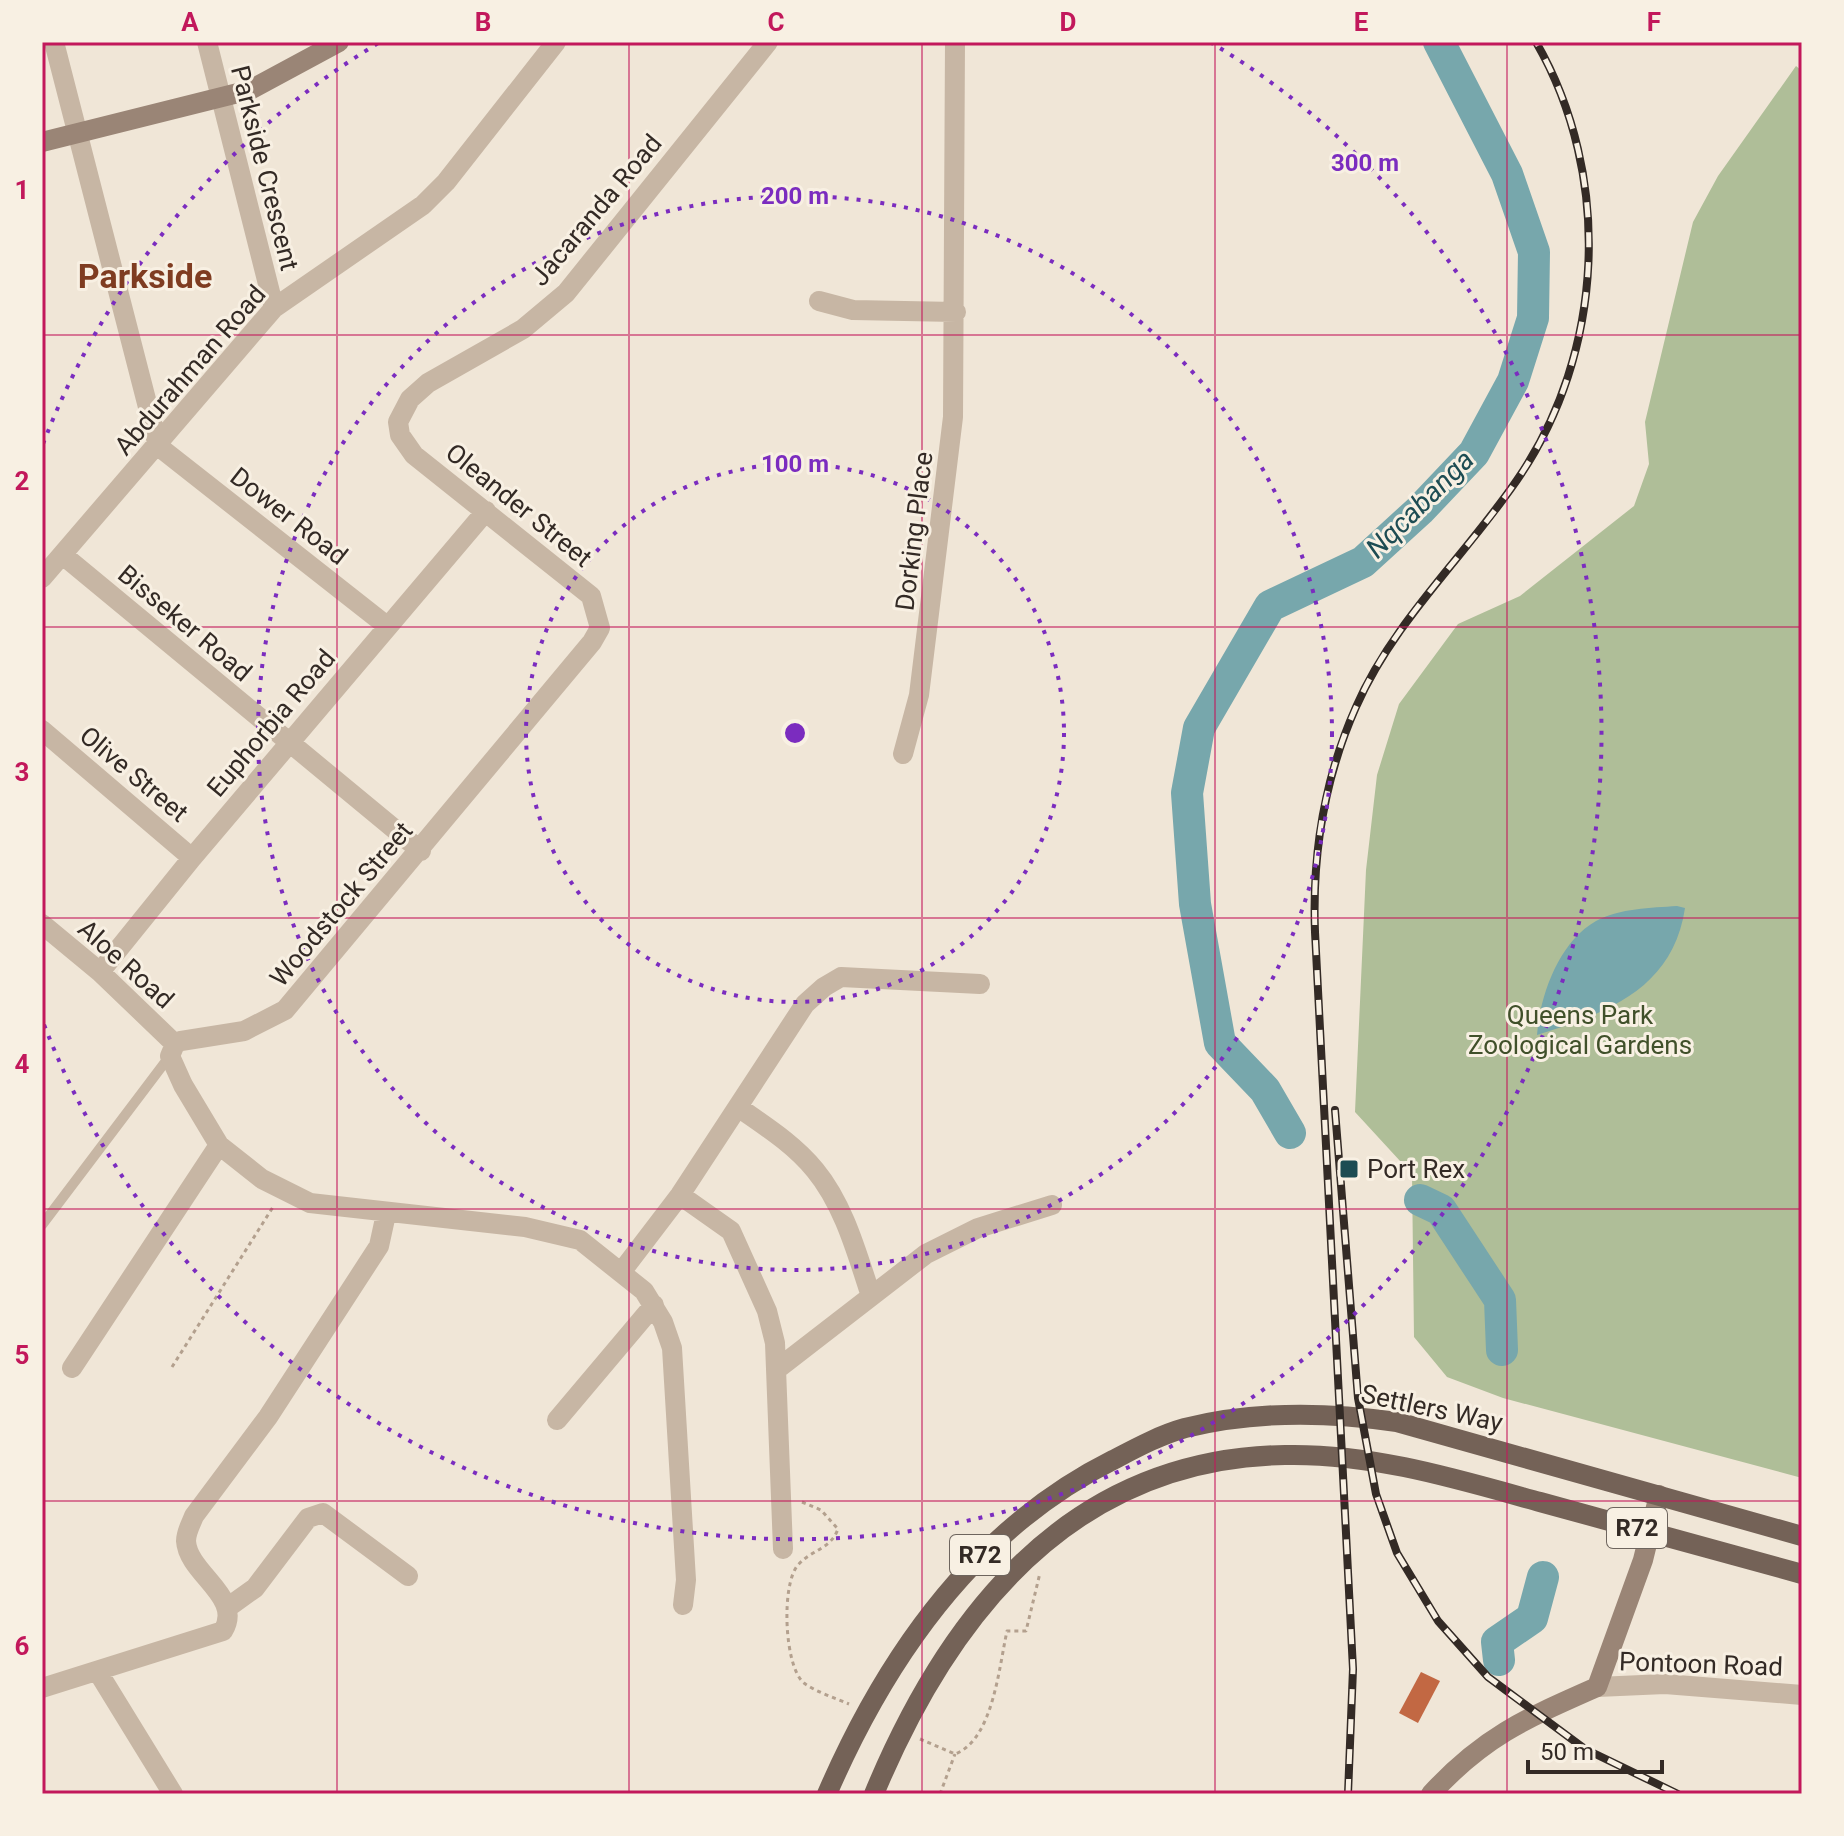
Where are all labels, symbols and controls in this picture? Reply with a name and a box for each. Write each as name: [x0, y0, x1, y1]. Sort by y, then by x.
text: A: [181, 7, 199, 37]
text: B: [475, 7, 491, 37]
text: C: [767, 7, 785, 37]
text: D: [1060, 7, 1076, 37]
text: E: [1354, 7, 1369, 37]
text: F: [1647, 7, 1661, 37]
street label: Parkside Crescent: [225, 62, 305, 274]
street label: Jacaranda Road: [524, 128, 668, 292]
text: 300 m: [1331, 149, 1399, 177]
text: 1: [15, 175, 29, 205]
text: 200 m: [761, 182, 829, 210]
district label: Parkside: [78, 256, 212, 296]
street label: Abdurahman Road: [108, 279, 272, 461]
street label: Oleander Street: [440, 437, 598, 573]
water label: Nqcabanga: [1359, 443, 1481, 565]
text: 100 m: [761, 450, 829, 478]
street label: Dorking Place: [889, 450, 939, 612]
street label: Dower Road: [225, 461, 353, 571]
text: 2: [15, 466, 29, 496]
street label: Bisseker Road: [112, 559, 258, 687]
street label: Euphorbia Road: [201, 643, 341, 803]
centre of rings: [781, 719, 809, 747]
street label: Olive Street: [74, 720, 194, 828]
text: 3: [15, 757, 29, 787]
street label: Woodstock Street: [264, 816, 418, 992]
street label: Aloe Road: [72, 913, 180, 1015]
park label: Queens Park Zoological Gardens: [1468, 1000, 1692, 1060]
text: 4: [15, 1049, 30, 1079]
place label: Port Rex: [1367, 1154, 1465, 1184]
marker: Port Rex: [1338, 1158, 1360, 1180]
text: 5: [15, 1340, 29, 1370]
street label: Settlers Way: [1358, 1378, 1506, 1438]
road number: R72: [1607, 1508, 1667, 1548]
road number: R72: [950, 1535, 1010, 1575]
text: 6: [15, 1631, 30, 1661]
street label: Pontoon Road: [1619, 1646, 1783, 1682]
scale bar: [1528, 1724, 1662, 1774]
text: 50 m: [1540, 1738, 1594, 1766]

